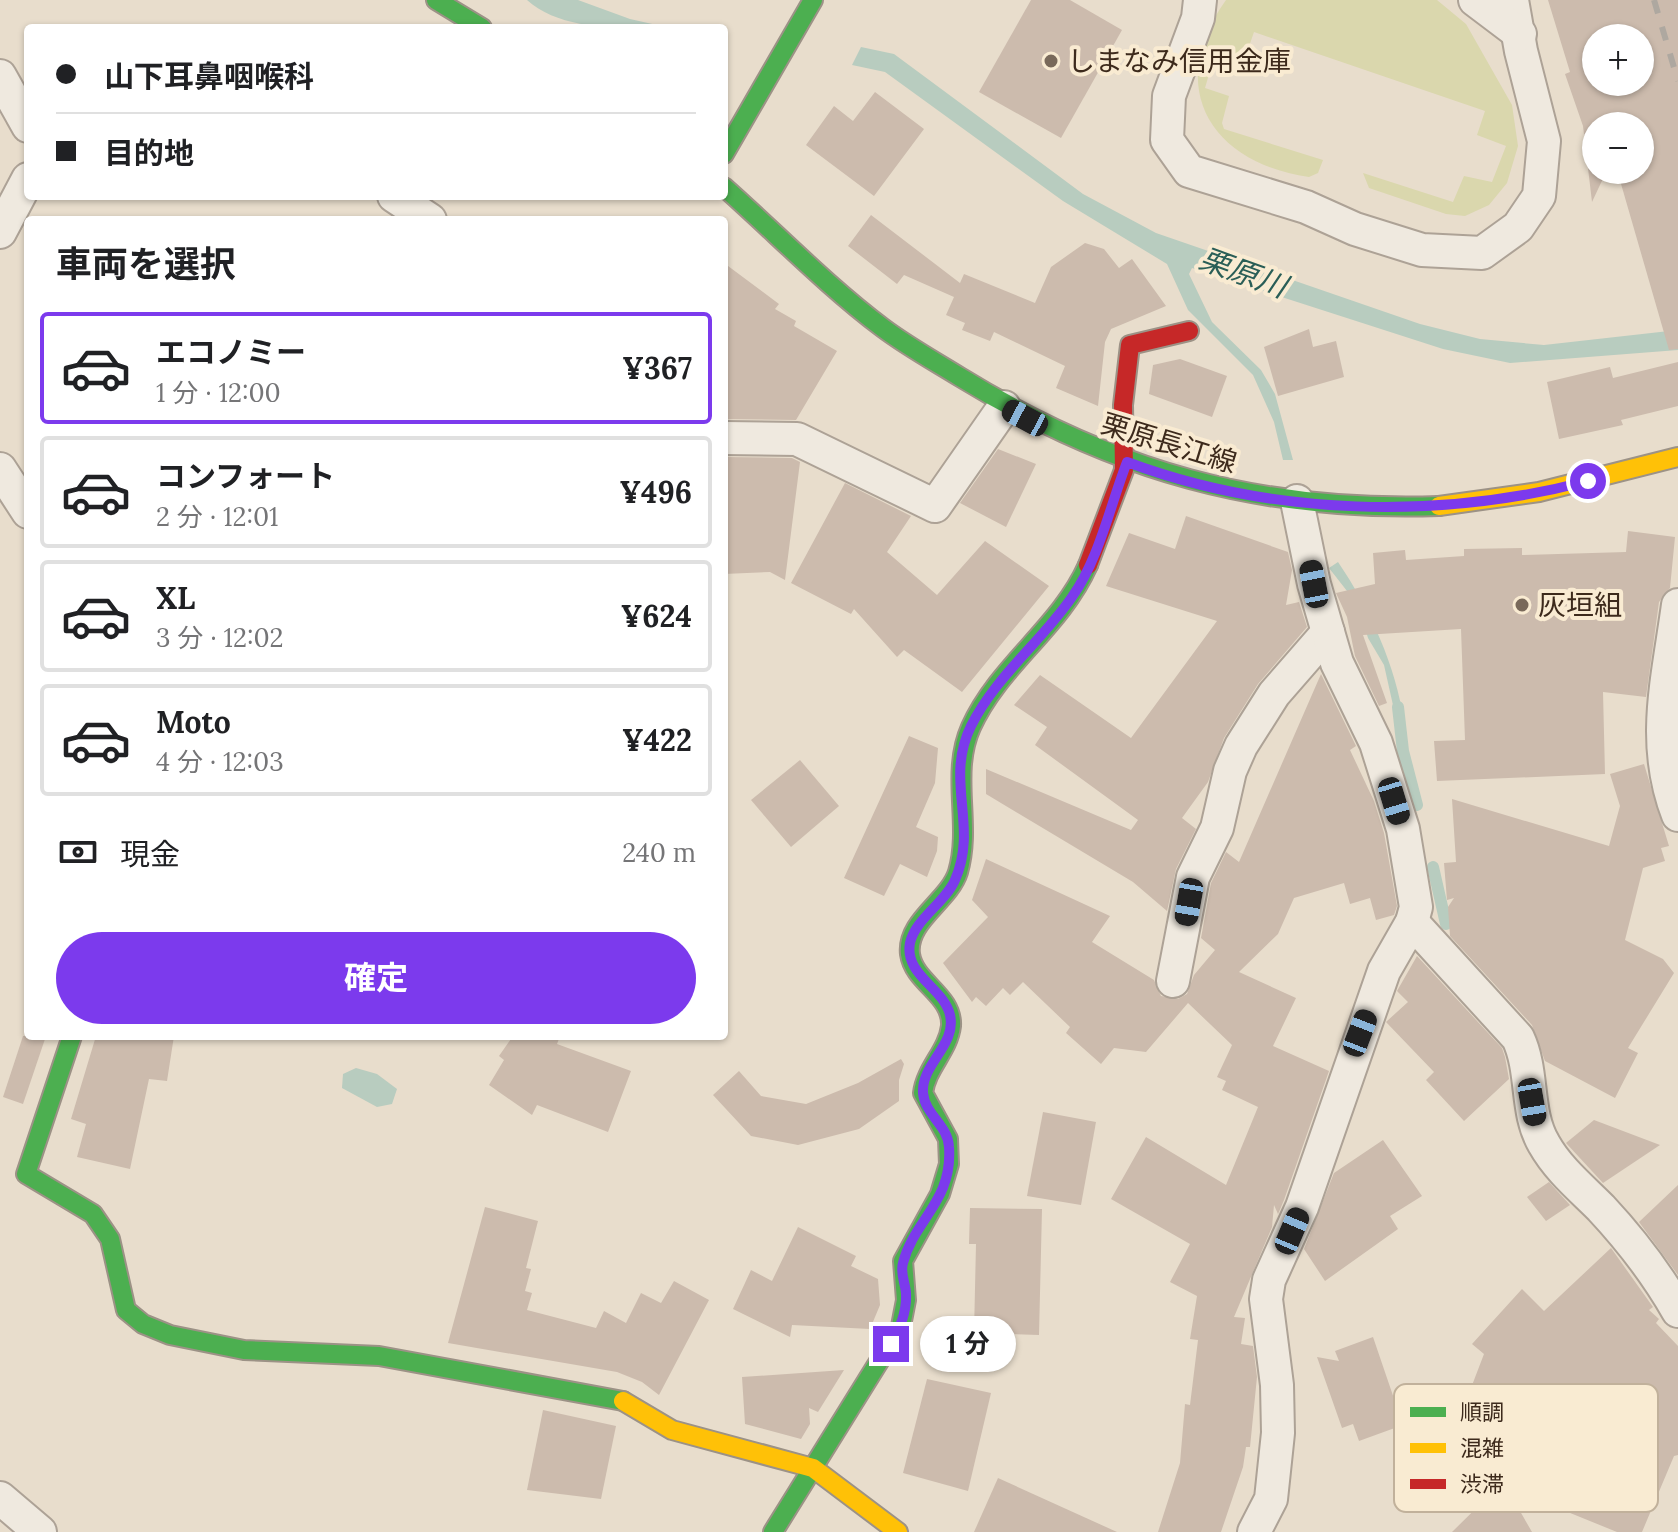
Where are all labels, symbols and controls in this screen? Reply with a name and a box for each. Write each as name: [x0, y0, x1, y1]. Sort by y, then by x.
map controls: [1582, 24, 1654, 184]
button: +: [1582, 24, 1654, 96]
place label: しまなみ信用金庫: [1067, 43, 1291, 79]
marker: しまなみ信用金庫: [1042, 52, 1060, 70]
text: 山下耳鼻咽喉科: [104, 57, 314, 95]
button: −: [1582, 112, 1654, 184]
text: 目的地: [104, 134, 194, 172]
water label: 栗原川: [1195, 239, 1295, 306]
text: 車両を選択: [56, 241, 236, 287]
icon: car: [60, 332, 132, 404]
text: エコノミー: [156, 333, 306, 371]
text: ¥367: [622, 349, 692, 387]
text: 1 分 · 12:00: [156, 376, 281, 409]
car: [998, 396, 1052, 440]
street label: 栗原長江線: [1097, 405, 1241, 481]
icon: car: [60, 456, 132, 528]
text: コンフォート: [156, 457, 335, 495]
route start: [1570, 463, 1606, 499]
text: ¥496: [619, 473, 692, 511]
text: 2 分 · 12:01: [156, 500, 279, 533]
car: [1298, 558, 1330, 610]
text: XL: [156, 579, 195, 617]
icon: car: [60, 580, 132, 652]
place label: 灰垣組: [1538, 587, 1622, 623]
marker: 灰垣組: [1513, 596, 1531, 614]
text: ¥624: [621, 597, 692, 635]
text: 3 分 · 12:02: [156, 621, 283, 654]
text: Moto: [156, 703, 231, 741]
icon: car: [60, 704, 132, 776]
text: ¥422: [622, 721, 692, 759]
text: 4 分 · 12:03: [156, 745, 284, 778]
car: [1376, 775, 1412, 827]
icon: cash: [56, 830, 100, 874]
text: 現金: [120, 835, 180, 873]
text: 240 m: [622, 836, 696, 869]
car: [1173, 876, 1205, 928]
button: 確定: [56, 932, 696, 1024]
car: [1340, 1006, 1380, 1060]
car: [1516, 1076, 1548, 1128]
car: [1272, 1204, 1312, 1258]
callout: 1 分: [919, 1316, 1015, 1372]
route end: [873, 1326, 909, 1362]
text: 1 分: [946, 1327, 990, 1360]
legend: [1394, 1384, 1658, 1512]
text: 順調: [1460, 1398, 1504, 1426]
text: 混雑: [1460, 1434, 1504, 1462]
text: 渋滞: [1460, 1470, 1504, 1498]

